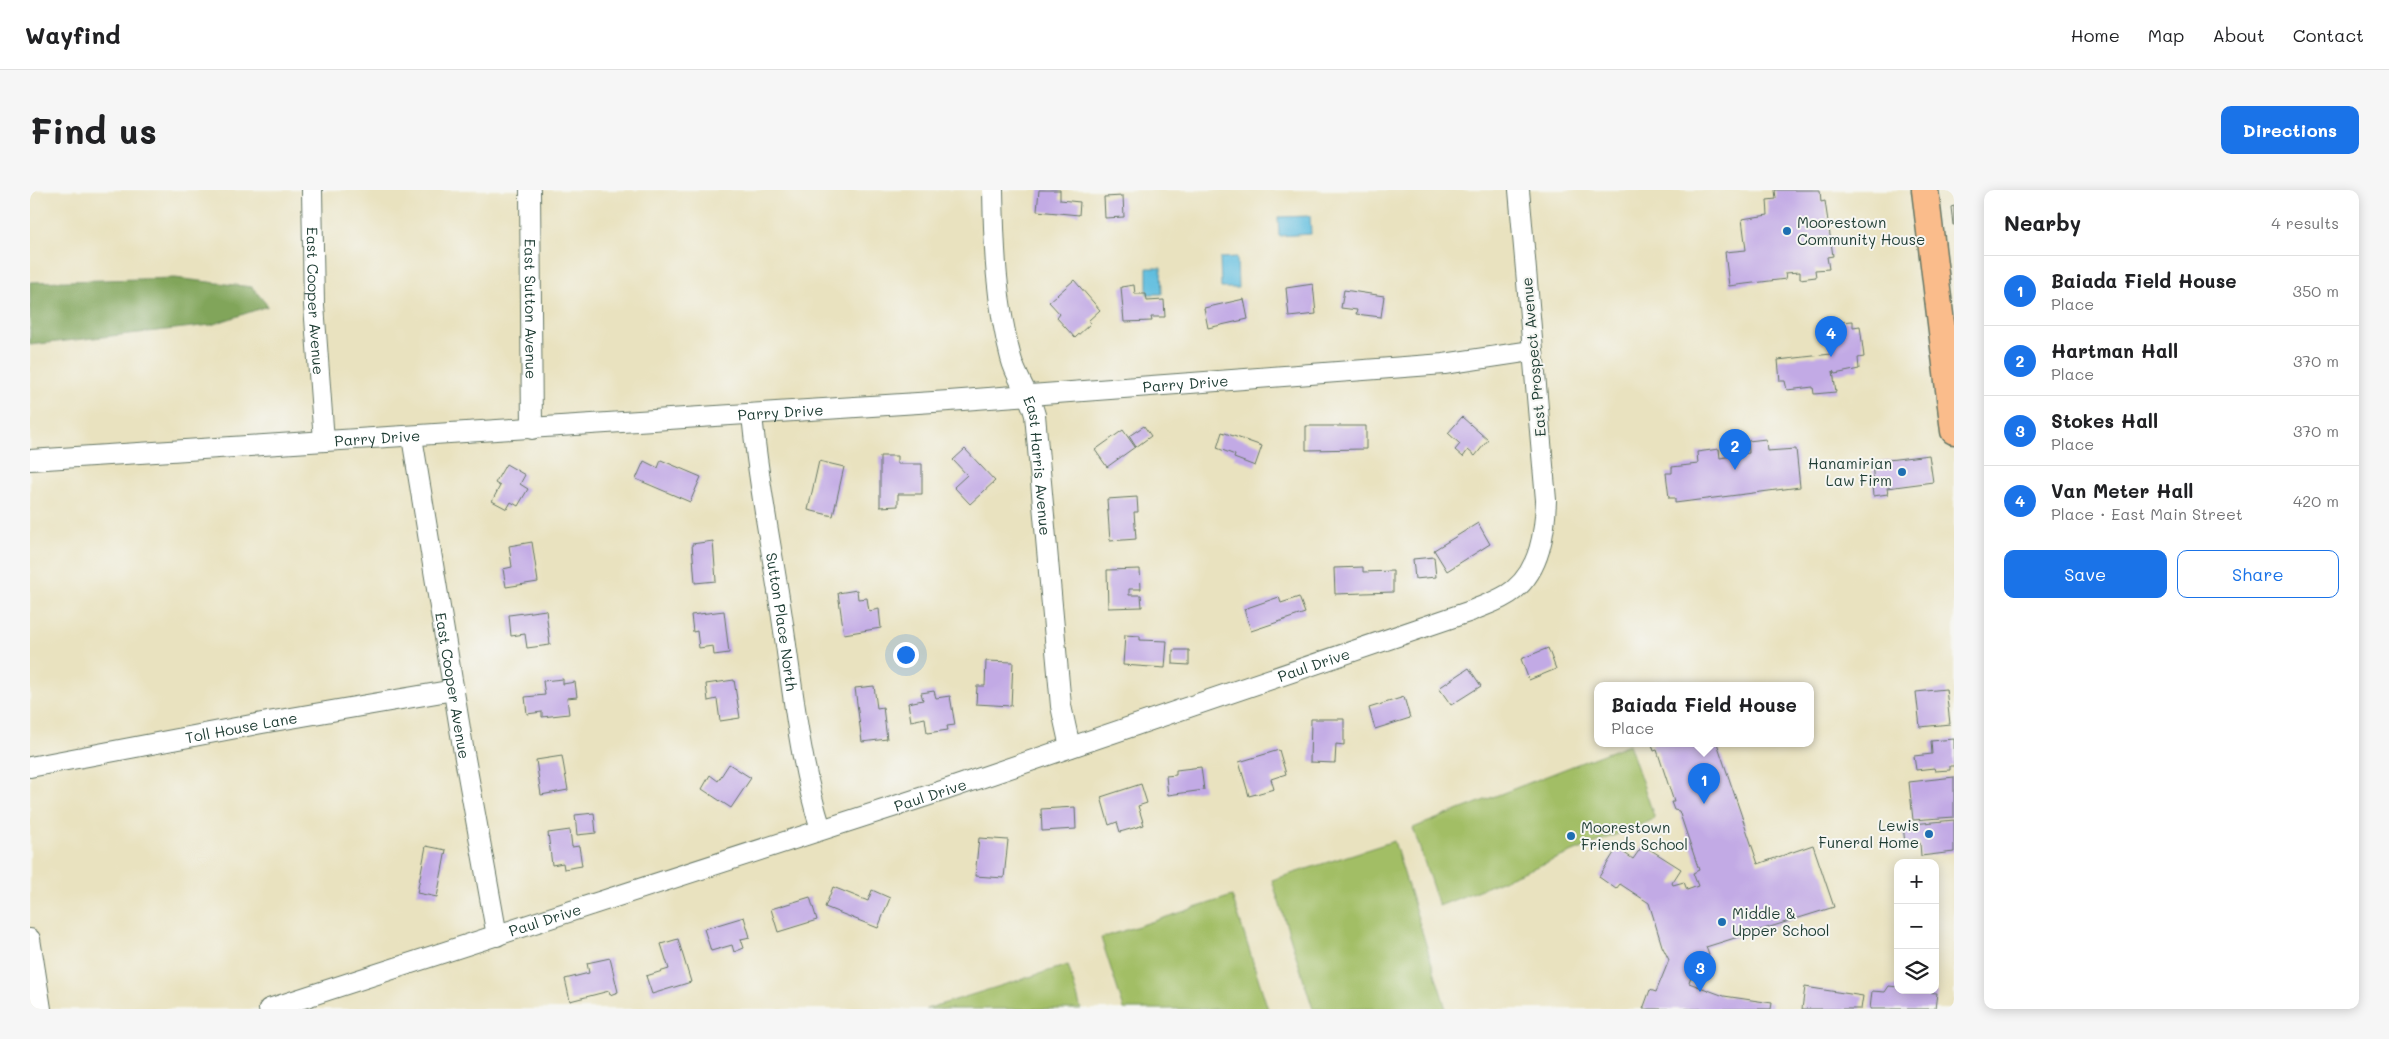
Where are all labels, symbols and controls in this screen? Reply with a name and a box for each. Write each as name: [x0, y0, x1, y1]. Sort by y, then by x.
text: Wayfind: [25, 19, 121, 50]
text: Home: [2071, 23, 2120, 47]
text: Map: [2148, 23, 2184, 47]
text: About: [2212, 23, 2265, 47]
text: Contact: [2293, 23, 2364, 47]
button: Directions: [2221, 106, 2359, 154]
text: Find us: [30, 107, 157, 153]
text: Nearby: [2004, 209, 2081, 236]
place label: Moorestown Community House: [1797, 212, 1925, 249]
text: 4 results: [2271, 212, 2339, 233]
marker: Moorestown Community House: [1781, 225, 1793, 237]
street label: East Cooper Avenue: [303, 227, 329, 376]
street label: East Sutton Avenue: [520, 239, 542, 379]
text: Baiada Field House: [2051, 268, 2237, 293]
street label: East Prospect Avenue: [1516, 276, 1550, 438]
text: 1: [2016, 280, 2024, 301]
text: 350 m: [2293, 280, 2339, 301]
text: Place: [2051, 293, 2094, 314]
pin: 4: [1815, 316, 1847, 357]
text: Hartman Hall: [2051, 338, 2178, 363]
text: 2: [2016, 350, 2024, 371]
text: 370 m: [2293, 350, 2339, 371]
text: Place: [2051, 363, 2094, 384]
street label: Parry Drive: [1142, 370, 1229, 397]
street label: East Harris Avenue: [1019, 393, 1056, 536]
street label: Parry Drive: [737, 399, 824, 425]
text: Stokes Hall: [2051, 408, 2158, 433]
text: 3: [2015, 420, 2025, 441]
text: 370 m: [2293, 420, 2339, 441]
street label: Parry Drive: [334, 425, 421, 450]
pin: 2: [1719, 429, 1751, 470]
text: Place: [2051, 433, 2094, 454]
place label: Hanamirian Law Firm: [1808, 453, 1892, 490]
marker: Hanamirian Law Firm: [1896, 466, 1908, 478]
text: Van Meter Hall: [2051, 478, 2193, 503]
text: 4: [2015, 490, 2025, 511]
text: 420 m: [2293, 490, 2339, 511]
text: Place · East Main Street: [2051, 503, 2243, 524]
button: Save: [2004, 550, 2167, 598]
button: Share: [2177, 550, 2339, 598]
street label: Sutton Place North: [762, 551, 802, 692]
street label: East Cooper Avenue: [431, 611, 475, 760]
your location: [893, 642, 919, 668]
street label: Paul Drive: [1275, 643, 1352, 686]
popup: [1594, 682, 1814, 747]
text: Baiada Field House: [1611, 692, 1797, 717]
street label: Toll House Lane: [184, 707, 299, 747]
text: Place: [1611, 717, 1654, 738]
pin: 1: [1688, 763, 1720, 804]
street label: Paul Drive: [891, 773, 969, 816]
place label: Lewis Funeral Home: [1819, 815, 1919, 852]
place label: Moorestown Friends School: [1581, 817, 1688, 854]
marker: Lewis Funeral Home: [1923, 828, 1935, 840]
marker: Moorestown Friends School: [1565, 830, 1577, 842]
map controls: [1894, 859, 1939, 994]
button: +: [1894, 859, 1939, 904]
street label: Paul Drive: [506, 899, 584, 941]
place label: Middle & Upper School: [1732, 903, 1829, 940]
button: −: [1894, 904, 1939, 949]
marker: Middle & Upper School: [1716, 916, 1728, 928]
button: layers: [1894, 949, 1939, 994]
pin: 3: [1684, 951, 1716, 992]

